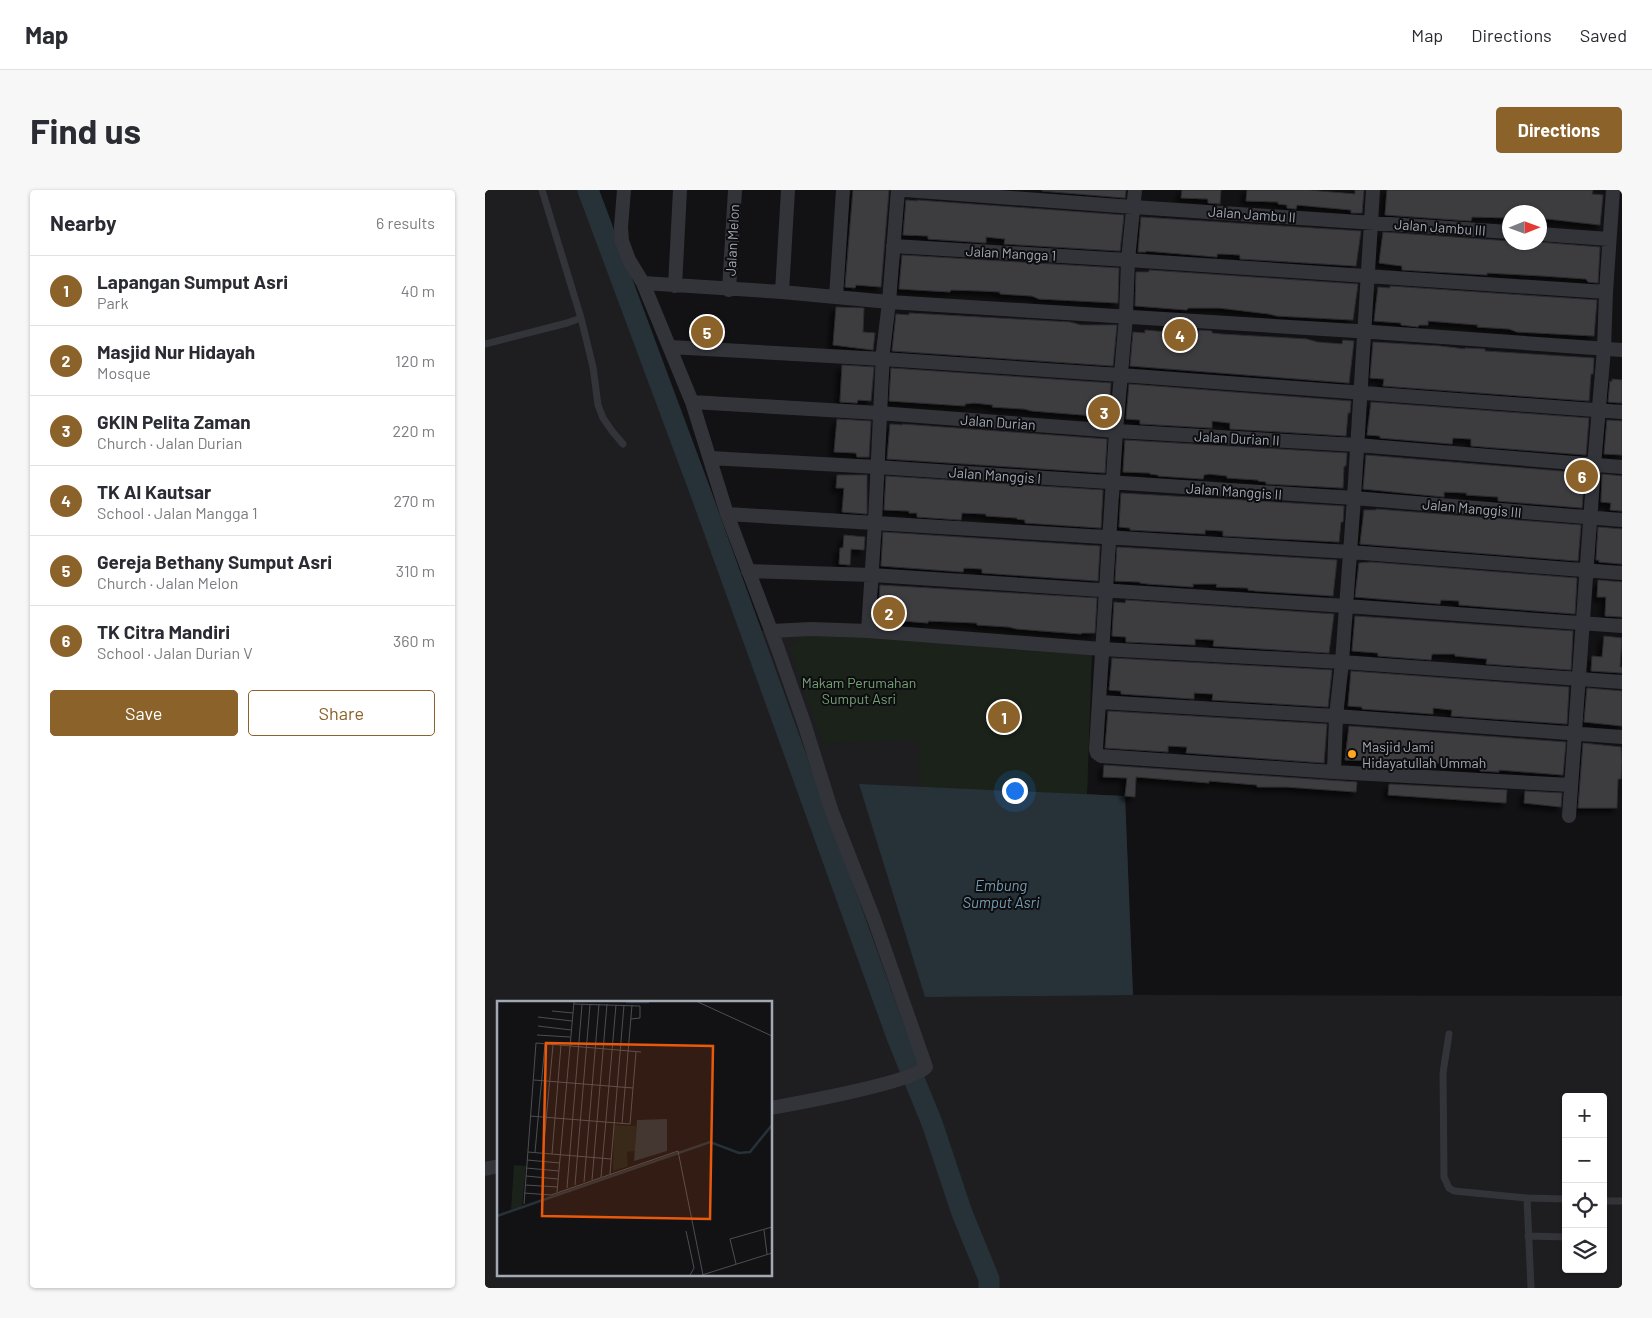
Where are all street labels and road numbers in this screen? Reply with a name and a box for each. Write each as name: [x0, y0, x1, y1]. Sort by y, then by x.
street label: Jalan Jambu II: [1208, 202, 1296, 226]
street label: Jalan Melon: [722, 204, 742, 276]
street label: Jalan Jambu III: [1394, 215, 1486, 239]
street label: Jalan Mangga 1: [965, 242, 1057, 264]
street label: Jalan Durian: [960, 411, 1036, 433]
street label: Jalan Durian II: [1194, 427, 1280, 449]
street label: Jalan Manggis I: [948, 463, 1042, 487]
street label: Jalan Manggis II: [1186, 479, 1282, 503]
street label: Jalan Manggis III: [1422, 495, 1522, 521]

